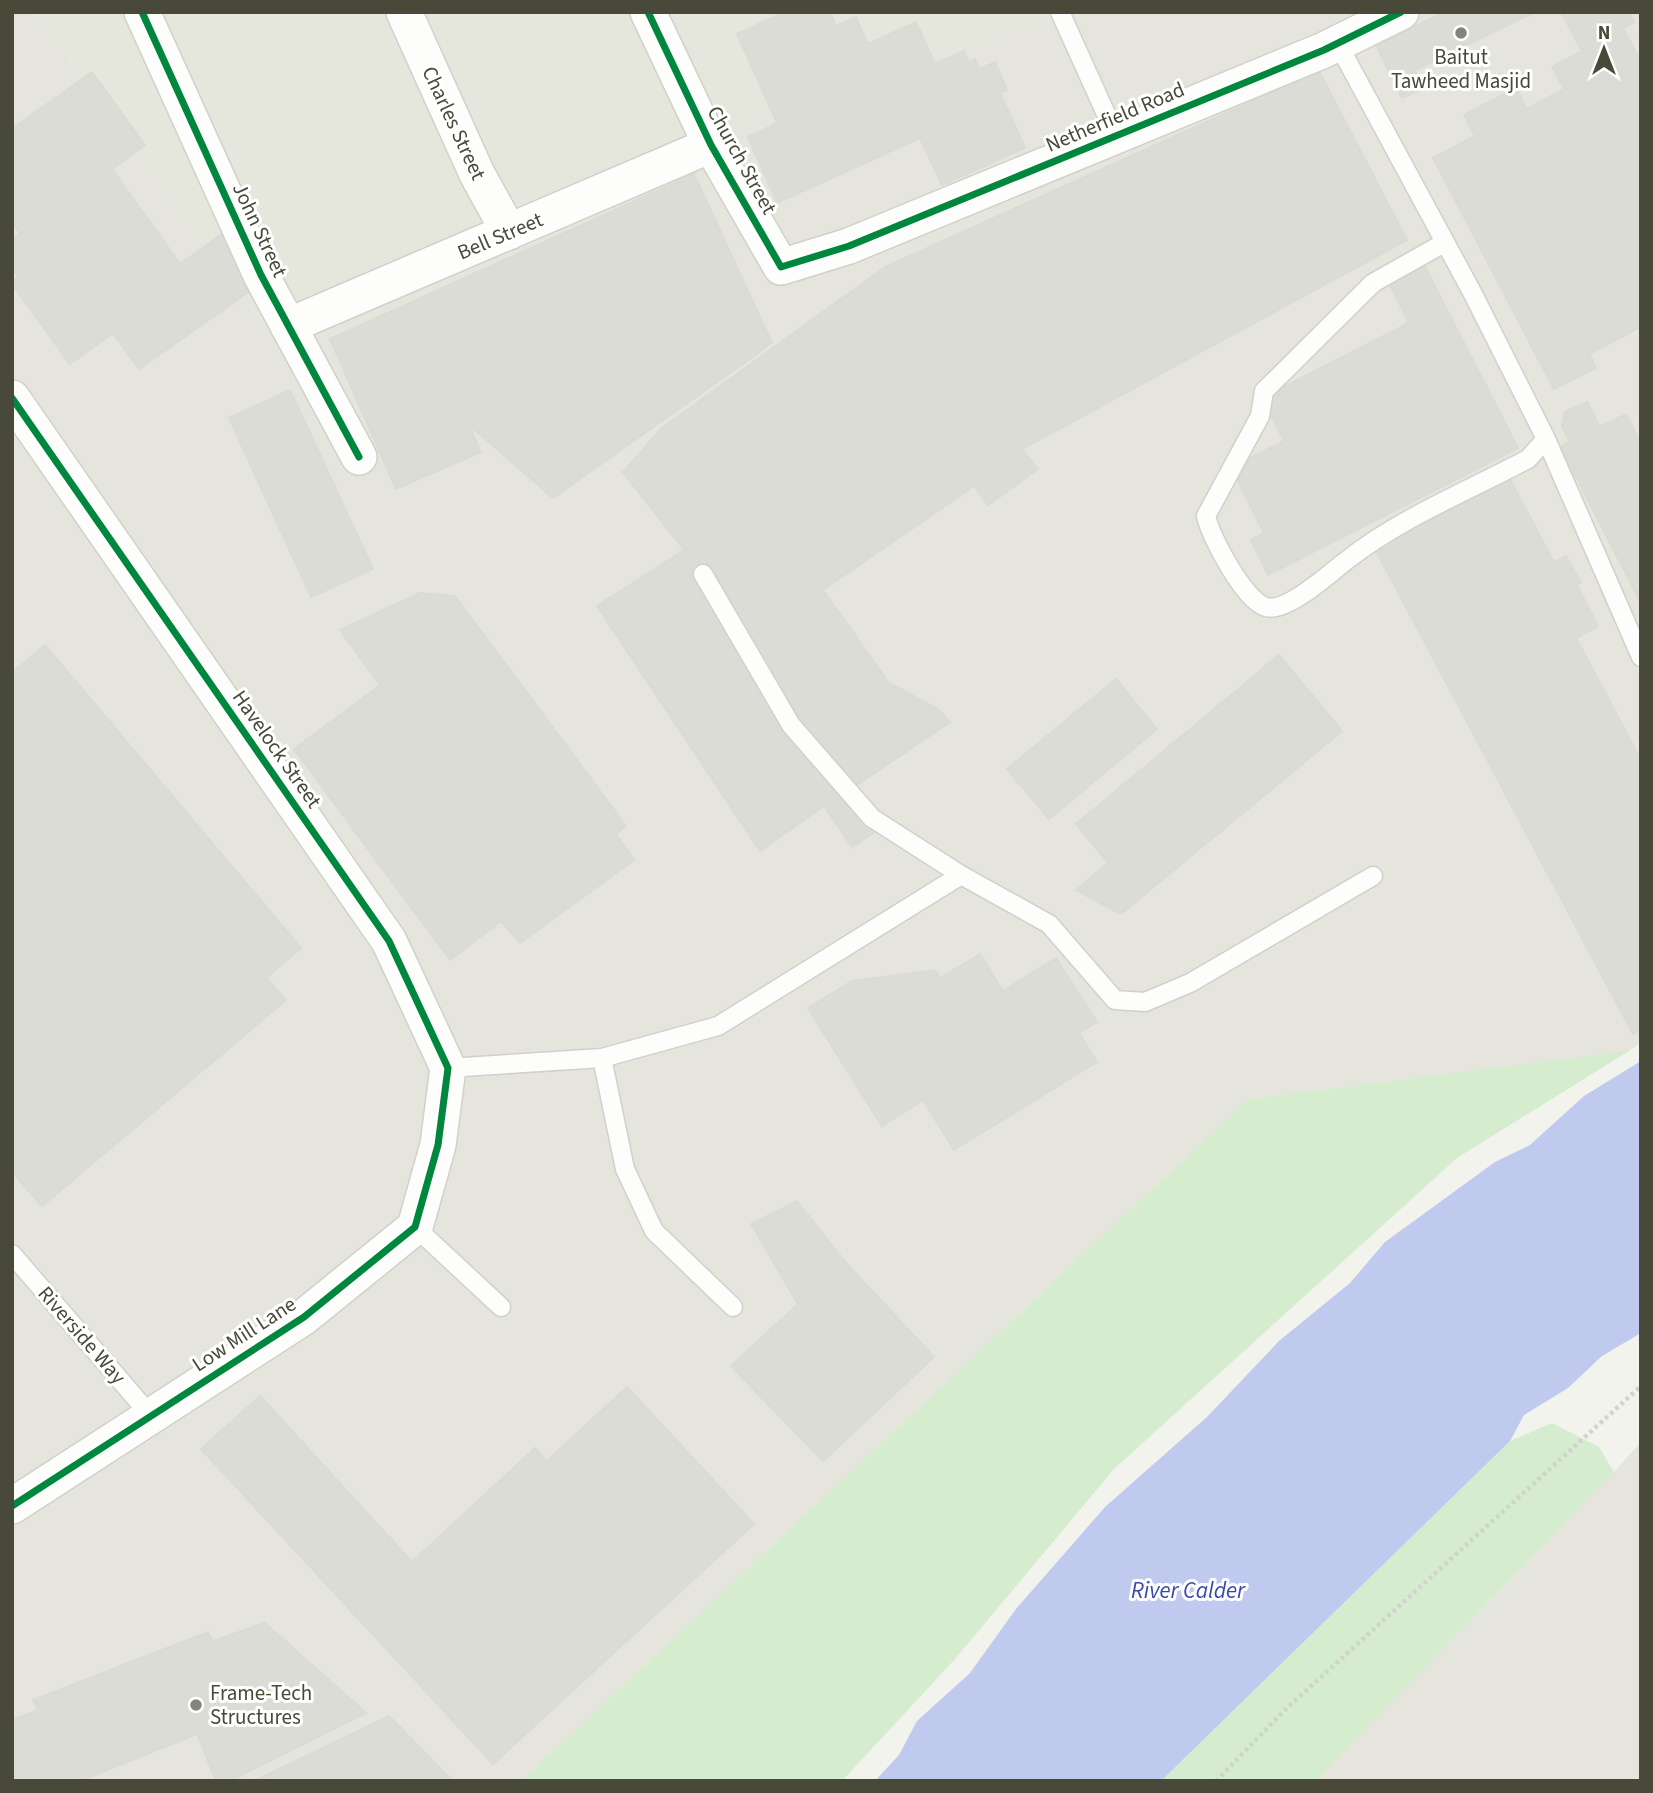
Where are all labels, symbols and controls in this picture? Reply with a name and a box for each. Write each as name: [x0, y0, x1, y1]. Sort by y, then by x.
north arrow: [1569, 14, 1639, 84]
text: N: [1598, 20, 1610, 47]
marker: Baitut Tawheed Masjid: [1453, 25, 1469, 41]
place label: Baitut Tawheed Masjid: [1391, 42, 1531, 96]
street label: Charles Street: [414, 61, 494, 185]
street label: Netherfield Road: [1041, 74, 1189, 160]
street label: Church Street: [700, 100, 784, 220]
street label: John Street: [225, 178, 295, 282]
street label: Bell Street: [453, 205, 547, 267]
street label: Havelock Street: [225, 684, 329, 814]
street label: Riverside Way: [31, 1279, 133, 1391]
street label: Low Mill Lane: [186, 1289, 302, 1379]
water label: River Calder: [1131, 1574, 1246, 1607]
place label: Frame-Tech Structures: [210, 1678, 312, 1732]
marker: Frame-Tech Structures: [188, 1697, 204, 1713]

